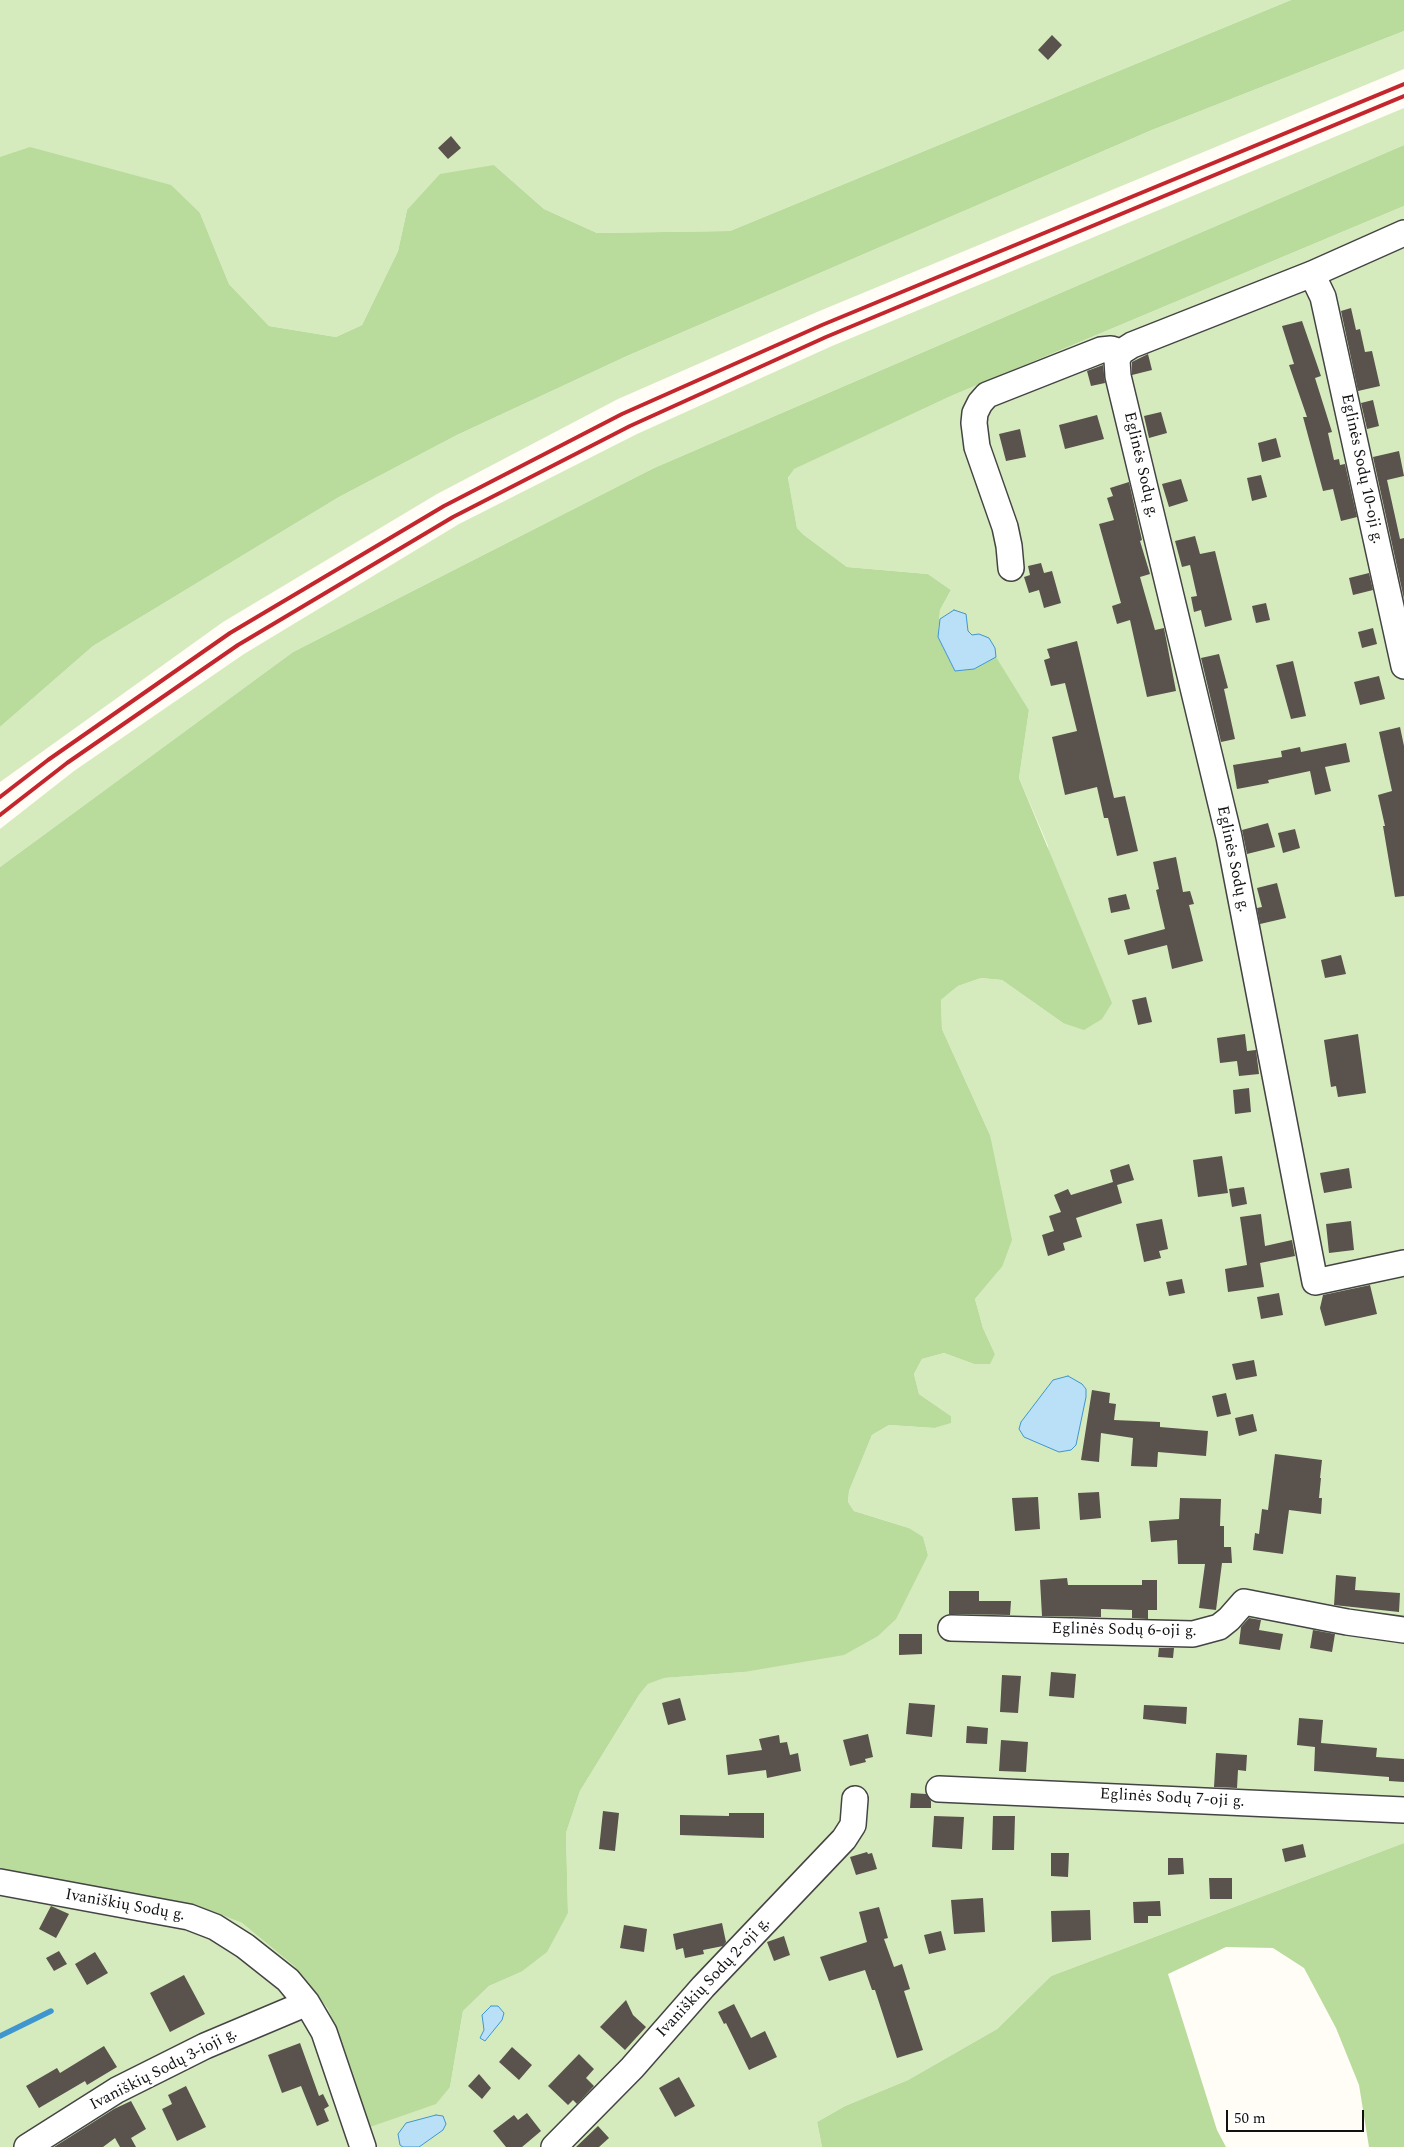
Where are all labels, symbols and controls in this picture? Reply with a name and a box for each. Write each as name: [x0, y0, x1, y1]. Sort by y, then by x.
street label: Eglinės Sodų 10-oji g.: [1336, 392, 1386, 546]
street label: Eglinės Sodų g.: [1118, 410, 1162, 520]
street label: Eglinės Sodų g.: [1211, 804, 1253, 914]
street label: Eglinės Sodų 6-oji g.: [1051, 1620, 1197, 1642]
street label: Eglinės Sodų 7-oji g.: [1099, 1786, 1245, 1812]
street label: Ivaniškių Sodų g.: [64, 1886, 186, 1926]
street label: Ivaniškių Sodų 2-oji g.: [653, 1914, 775, 2042]
street label: Ivaniškių Sodų 3-ioji g.: [87, 2025, 241, 2115]
scale bar: [1229, 2100, 1366, 2132]
text: 50 m: [1234, 2107, 1266, 2130]

